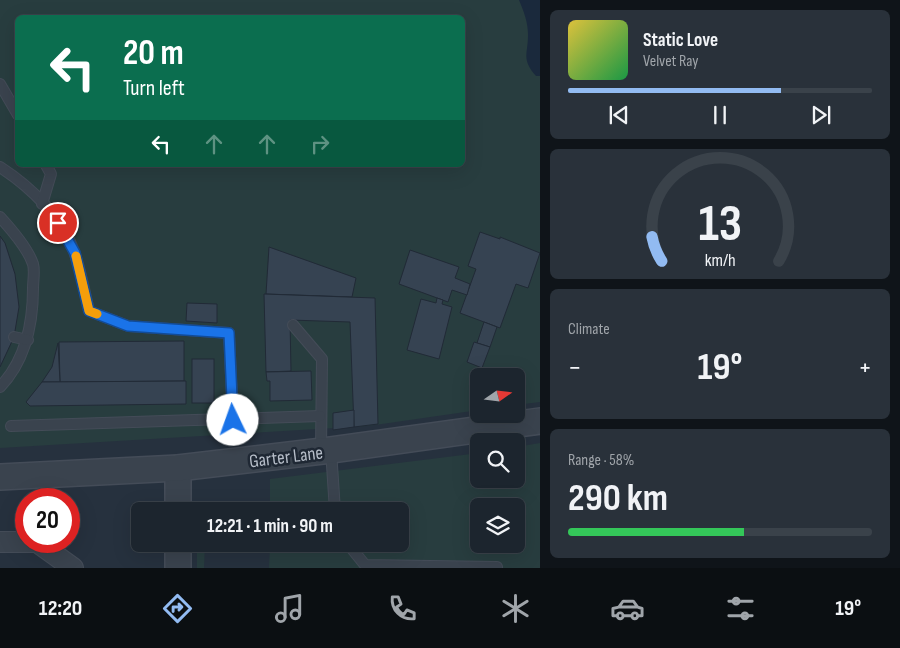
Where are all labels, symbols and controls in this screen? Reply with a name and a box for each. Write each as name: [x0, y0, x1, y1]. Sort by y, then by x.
text: Static Love: [643, 29, 718, 52]
text: 20 m: [123, 32, 184, 75]
icon: left: [40, 35, 105, 100]
text: Velvet Ray: [643, 52, 698, 71]
text: Turn left: [123, 75, 185, 102]
icon: previous: [605, 101, 633, 129]
icon: pause: [706, 101, 734, 129]
icon: next: [807, 101, 835, 129]
icon: left: [147, 130, 175, 158]
icon: ahead: [200, 130, 228, 158]
icon: ahead: [253, 130, 281, 158]
icon: right: [306, 130, 334, 158]
text: 13: [698, 193, 742, 256]
pin: [37, 202, 79, 244]
icon: arrive: [44, 209, 72, 237]
text: km/h: [705, 250, 735, 271]
text: Climate: [568, 320, 610, 339]
text: 19°: [698, 345, 742, 390]
text: −: [568, 351, 582, 384]
text: +: [858, 351, 872, 384]
north arrow: [470, 368, 525, 422]
map controls: [470, 368, 525, 553]
position arrow: [206, 393, 258, 445]
button: search: [470, 433, 525, 488]
street label: Garter Lane: [248, 442, 324, 473]
text: Range · 58%: [568, 451, 634, 470]
text: 290 km: [568, 476, 668, 521]
speed limit sign: 20: [15, 488, 80, 553]
button: layers: [470, 498, 525, 553]
text: 12:21 · 1 min · 90 m: [207, 515, 333, 538]
icon: directions: [160, 591, 195, 626]
icon: music: [272, 591, 307, 626]
icon: phone: [385, 591, 420, 626]
icon: climate: [498, 591, 533, 626]
icon: car: [610, 591, 645, 626]
icon: filters: [723, 591, 758, 626]
text: 12:20: [39, 595, 82, 622]
text: 19°: [835, 595, 861, 622]

